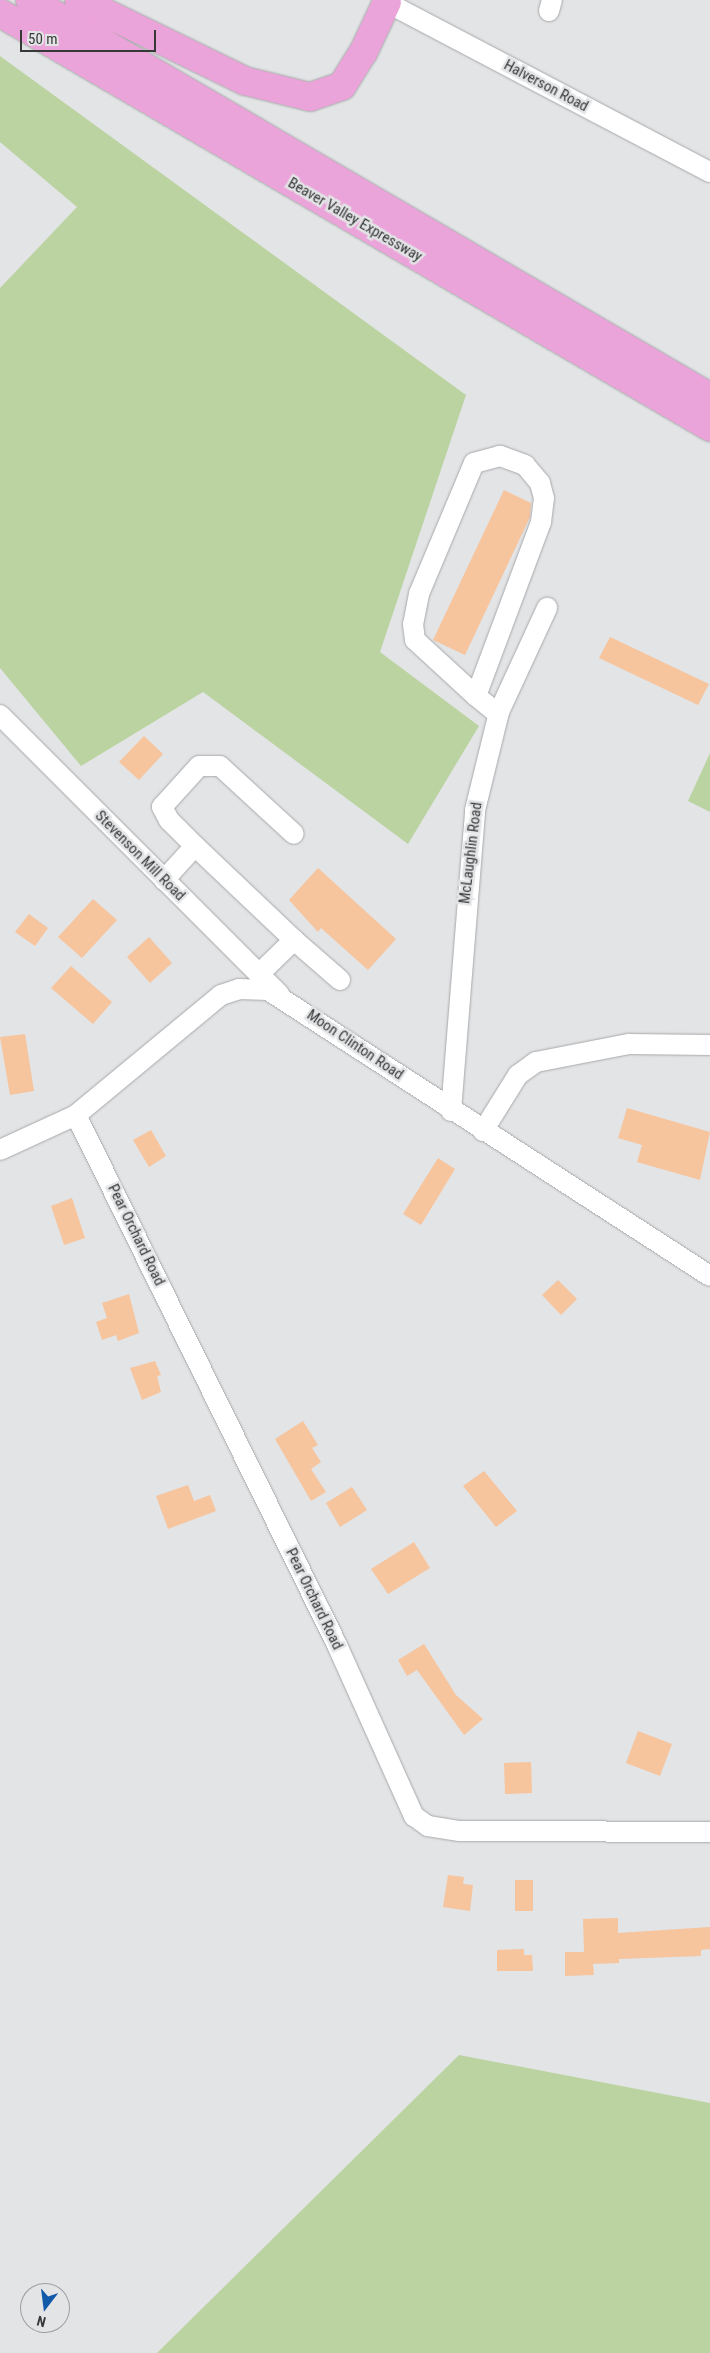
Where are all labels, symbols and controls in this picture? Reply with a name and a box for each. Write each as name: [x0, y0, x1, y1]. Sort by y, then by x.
scale bar: [22, 20, 159, 52]
text: 50 m: [28, 30, 58, 48]
street label: Halverson Road: [501, 56, 591, 116]
street label: Beaver Valley Expressway: [285, 174, 425, 266]
street label: McLaughlin Road: [456, 801, 486, 905]
street label: Stevenson Mill Road: [91, 807, 189, 905]
street label: Moon Clinton Road: [303, 1006, 407, 1084]
street label: Pear Orchard Road: [104, 1181, 168, 1289]
street label: Pear Orchard Road: [282, 1545, 346, 1653]
north arrow: [20, 2283, 70, 2333]
text: N: [35, 2313, 48, 2330]

